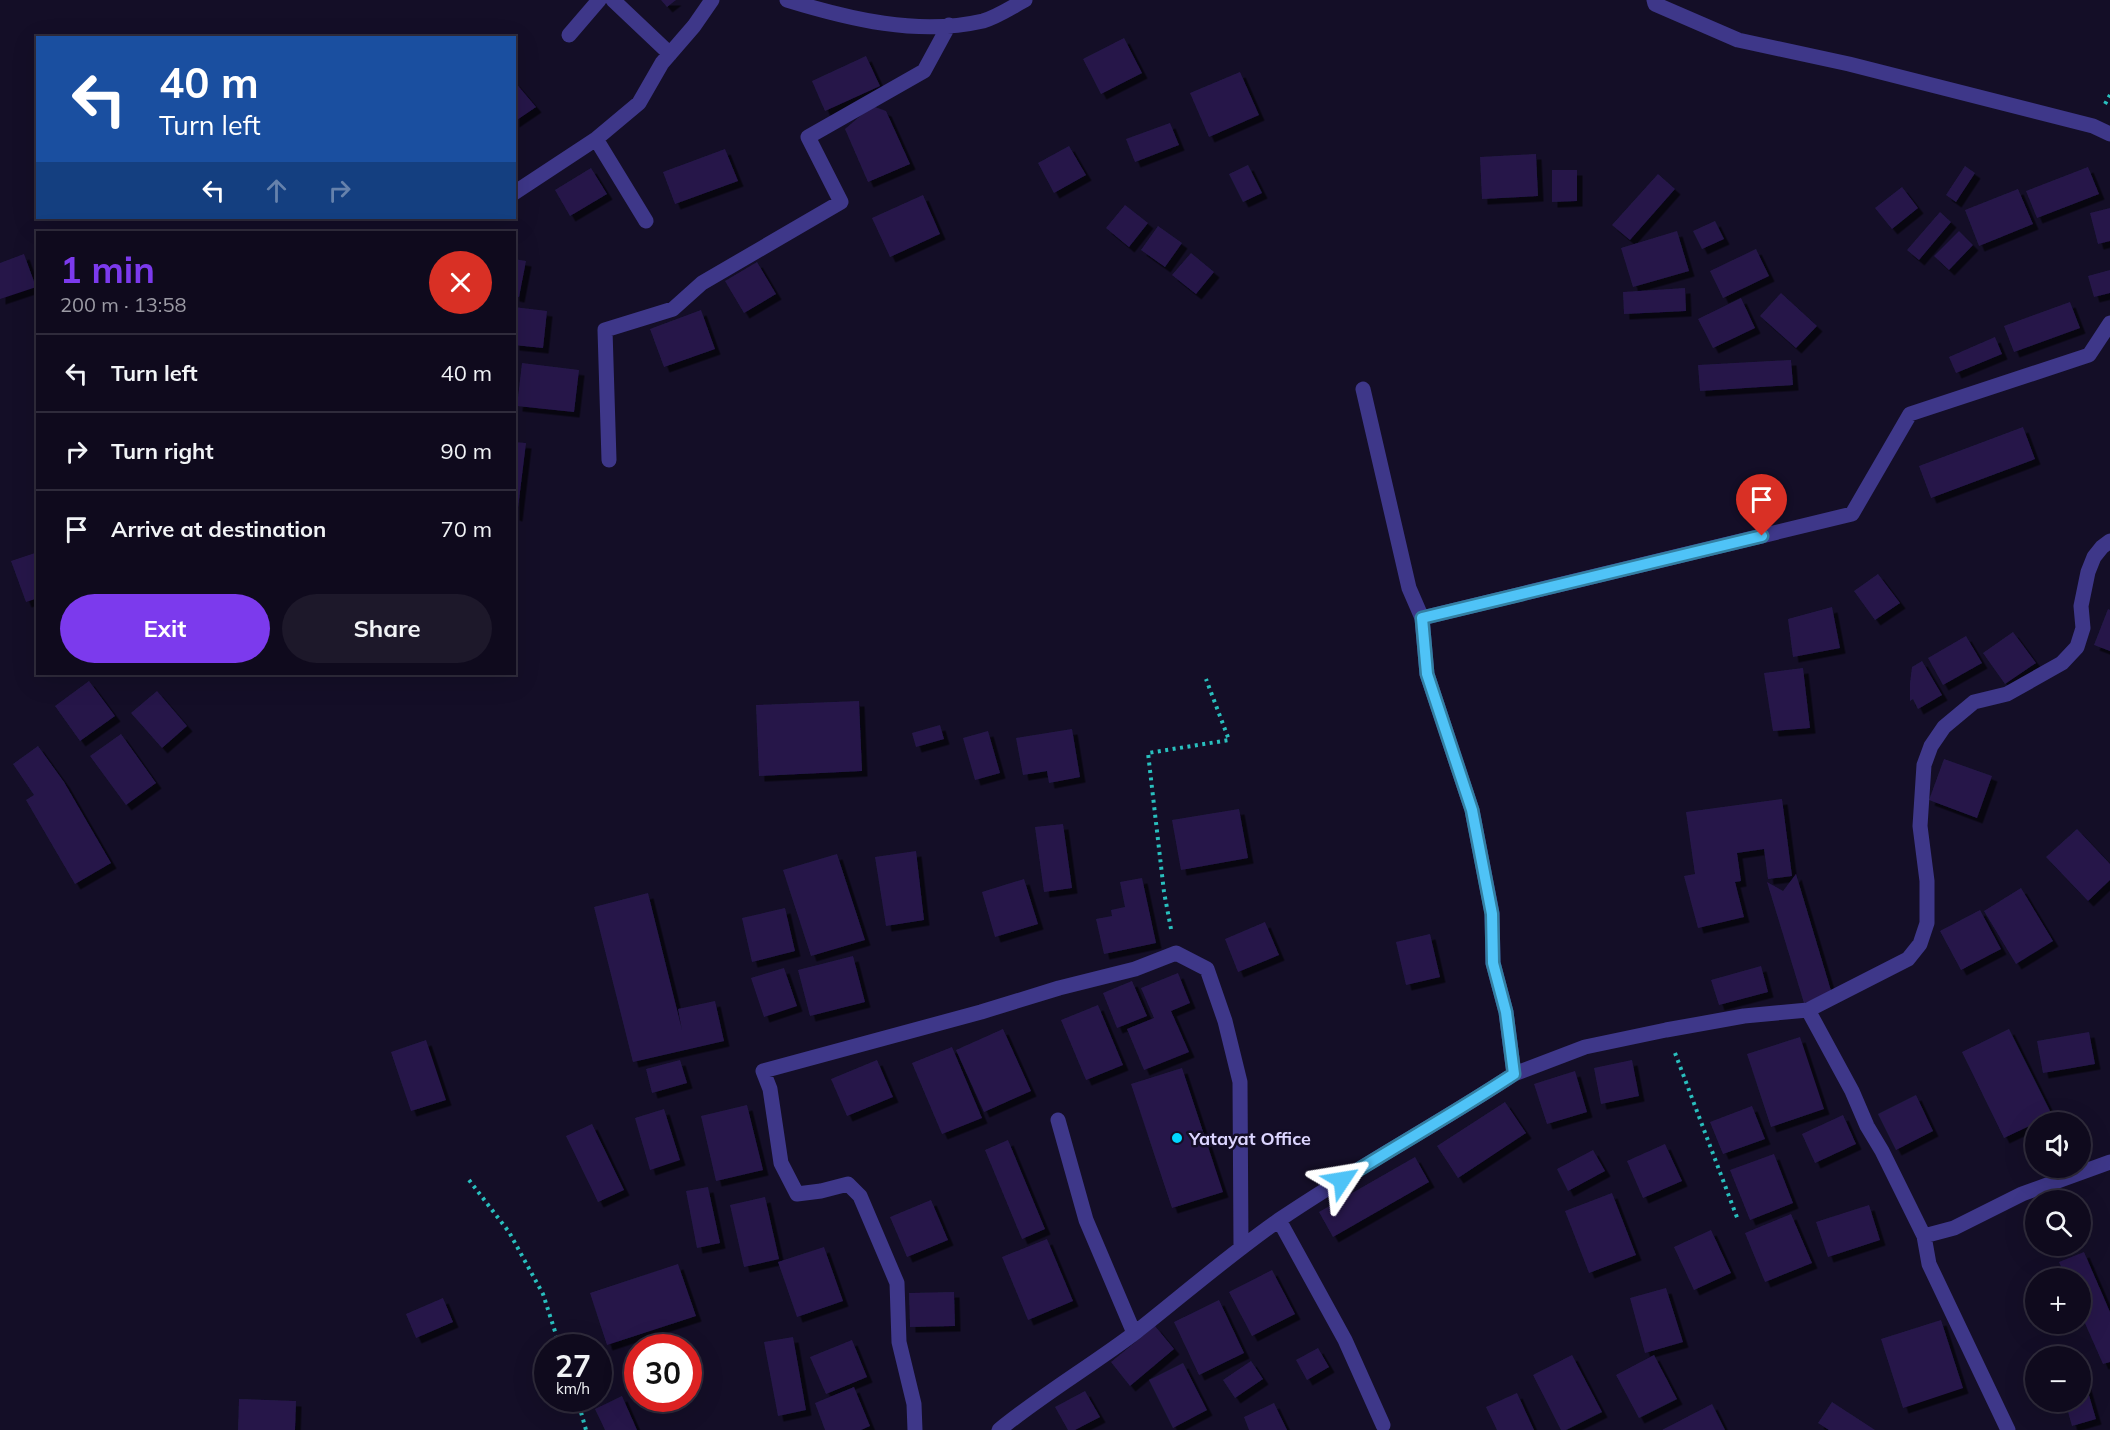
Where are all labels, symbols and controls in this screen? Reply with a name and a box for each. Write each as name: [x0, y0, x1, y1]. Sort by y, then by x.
text: 40 m: [159, 56, 259, 109]
icon: left: [60, 60, 138, 138]
text: Turn left: [159, 108, 261, 142]
icon: left: [197, 174, 230, 207]
icon: ahead: [260, 174, 293, 207]
icon: right: [323, 174, 356, 207]
text: 1 min: [60, 247, 155, 292]
button: close: [429, 251, 492, 314]
text: 200 m · 13:58: [60, 292, 186, 317]
icon: left: [60, 357, 93, 390]
text: Turn left: [111, 359, 198, 387]
text: 40 m: [441, 359, 492, 387]
icon: right: [60, 435, 93, 468]
text: Turn right: [111, 437, 214, 465]
text: 90 m: [441, 437, 492, 465]
pin: [1736, 474, 1787, 536]
icon: arrive: [1745, 483, 1778, 516]
icon: arrive: [60, 513, 93, 546]
text: Arrive at destination: [111, 515, 326, 543]
text: 70 m: [441, 515, 492, 543]
button: Exit: [60, 594, 270, 663]
button: Share: [282, 594, 492, 663]
map controls: [2025, 1112, 2091, 1412]
button: sound: [2025, 1112, 2091, 1178]
place label: Yatayat Office: [1188, 1127, 1311, 1150]
marker: Yatayat Office: [1170, 1131, 1184, 1145]
position arrow: [1310, 1148, 1374, 1212]
button: search: [2025, 1190, 2091, 1256]
button: +: [2025, 1268, 2091, 1334]
speed limit sign: 30: [624, 1334, 702, 1412]
button: −: [2025, 1346, 2091, 1412]
text: 27: [555, 1347, 591, 1385]
text: km/h: [556, 1379, 590, 1398]

